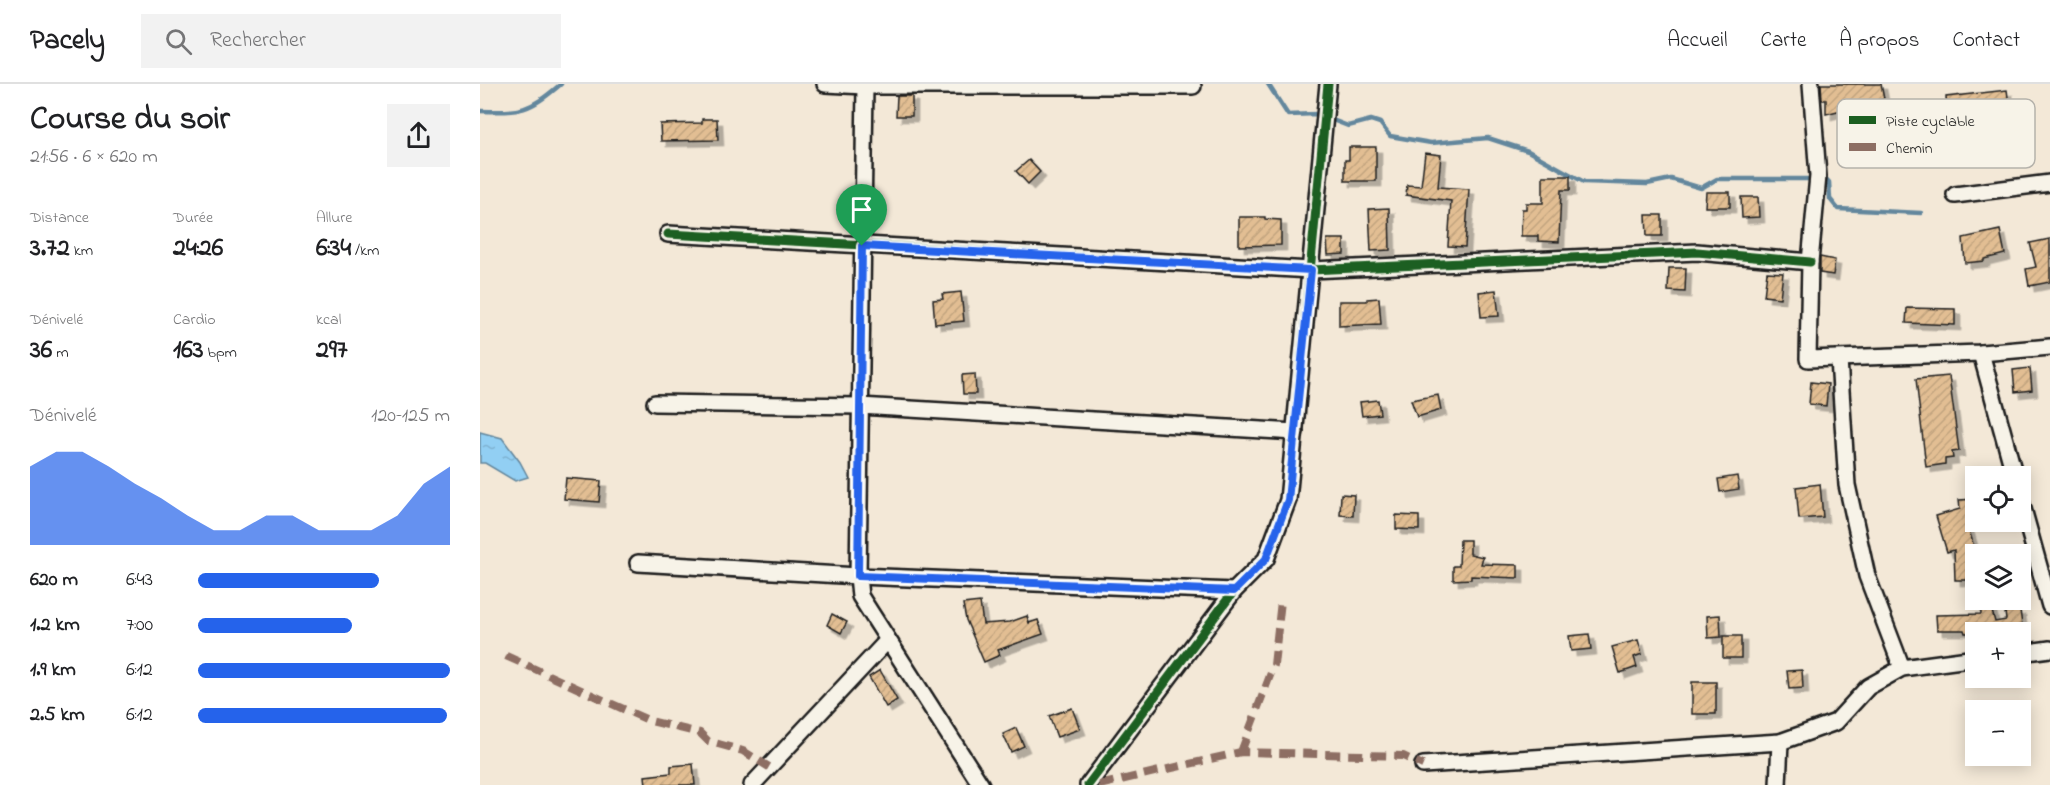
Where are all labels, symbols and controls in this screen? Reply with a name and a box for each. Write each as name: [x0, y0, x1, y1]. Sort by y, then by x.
search box: [141, 14, 561, 68]
text: Pacely: [30, 21, 105, 62]
icon: search: [162, 25, 195, 58]
text: Rechercher: [210, 25, 306, 57]
text: Accueil: [1667, 26, 1728, 56]
text: Carte: [1761, 26, 1806, 56]
text: À propos: [1839, 26, 1919, 56]
text: Contact: [1952, 26, 2020, 56]
text: Course du soir: [30, 96, 230, 144]
legend: [1837, 99, 2035, 168]
button: share: [387, 104, 450, 167]
text: Piste cyclable: [1886, 110, 1975, 134]
text: Chemin: [1886, 137, 1933, 161]
text: 21:56 · 6 × 620 m: [30, 143, 158, 172]
pin: [836, 184, 887, 246]
icon: arrive: [845, 193, 878, 226]
text: Distance: [30, 206, 89, 230]
text: Durée: [173, 206, 213, 230]
text: Allure: [316, 206, 352, 230]
text: 3.72: [30, 230, 70, 268]
text: 24:26: [173, 230, 223, 268]
text: 6:34: [316, 230, 351, 268]
text: km: [70, 239, 93, 263]
text: /km: [351, 239, 380, 263]
text: Dénivelé: [30, 308, 83, 332]
text: Cardio: [173, 308, 216, 332]
text: kcal: [316, 308, 341, 332]
text: 36: [30, 332, 52, 370]
text: 163: [173, 332, 203, 370]
text: 297: [316, 332, 347, 370]
text: m: [52, 341, 69, 365]
text: bpm: [203, 341, 237, 365]
text: Dénivelé: [30, 402, 97, 431]
text: 120–125 m: [371, 402, 450, 431]
map controls: [1965, 466, 2031, 766]
button: locate: [1965, 466, 2031, 532]
button: layers: [1965, 544, 2031, 610]
text: 620 m: [30, 566, 78, 595]
text: 6:43: [126, 566, 153, 595]
text: 1.2 km: [30, 611, 80, 640]
text: 7:00: [126, 611, 153, 640]
button: +: [1965, 622, 2031, 688]
text: 1.9 km: [30, 656, 76, 685]
text: 6:12: [126, 656, 153, 685]
button: −: [1965, 700, 2031, 766]
text: 2.5 km: [30, 701, 85, 730]
text: 6:12: [126, 701, 153, 730]

